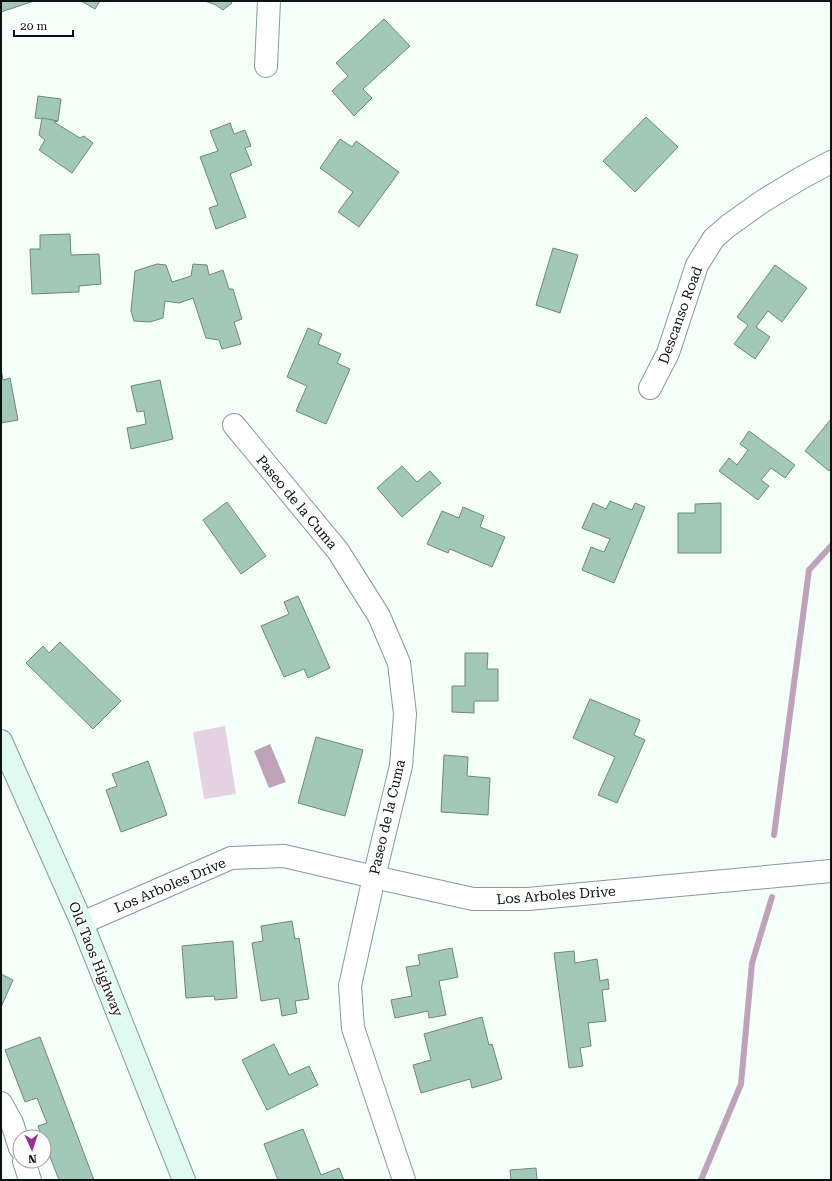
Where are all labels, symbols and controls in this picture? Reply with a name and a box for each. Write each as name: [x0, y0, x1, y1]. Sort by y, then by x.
scale bar: [14, 12, 73, 38]
text: 20 m: [20, 19, 47, 33]
street label: Descanso Road: [655, 264, 705, 366]
street label: Paseo de la Cuma: [253, 452, 341, 552]
street label: Paseo de la Cuma: [366, 758, 408, 876]
street label: Los Arboles Drive: [112, 854, 228, 916]
street label: Los Arboles Drive: [496, 883, 616, 907]
street label: Old Taos Highway: [66, 899, 127, 1019]
north arrow: [12, 1129, 52, 1169]
text: N: [27, 1152, 37, 1165]

